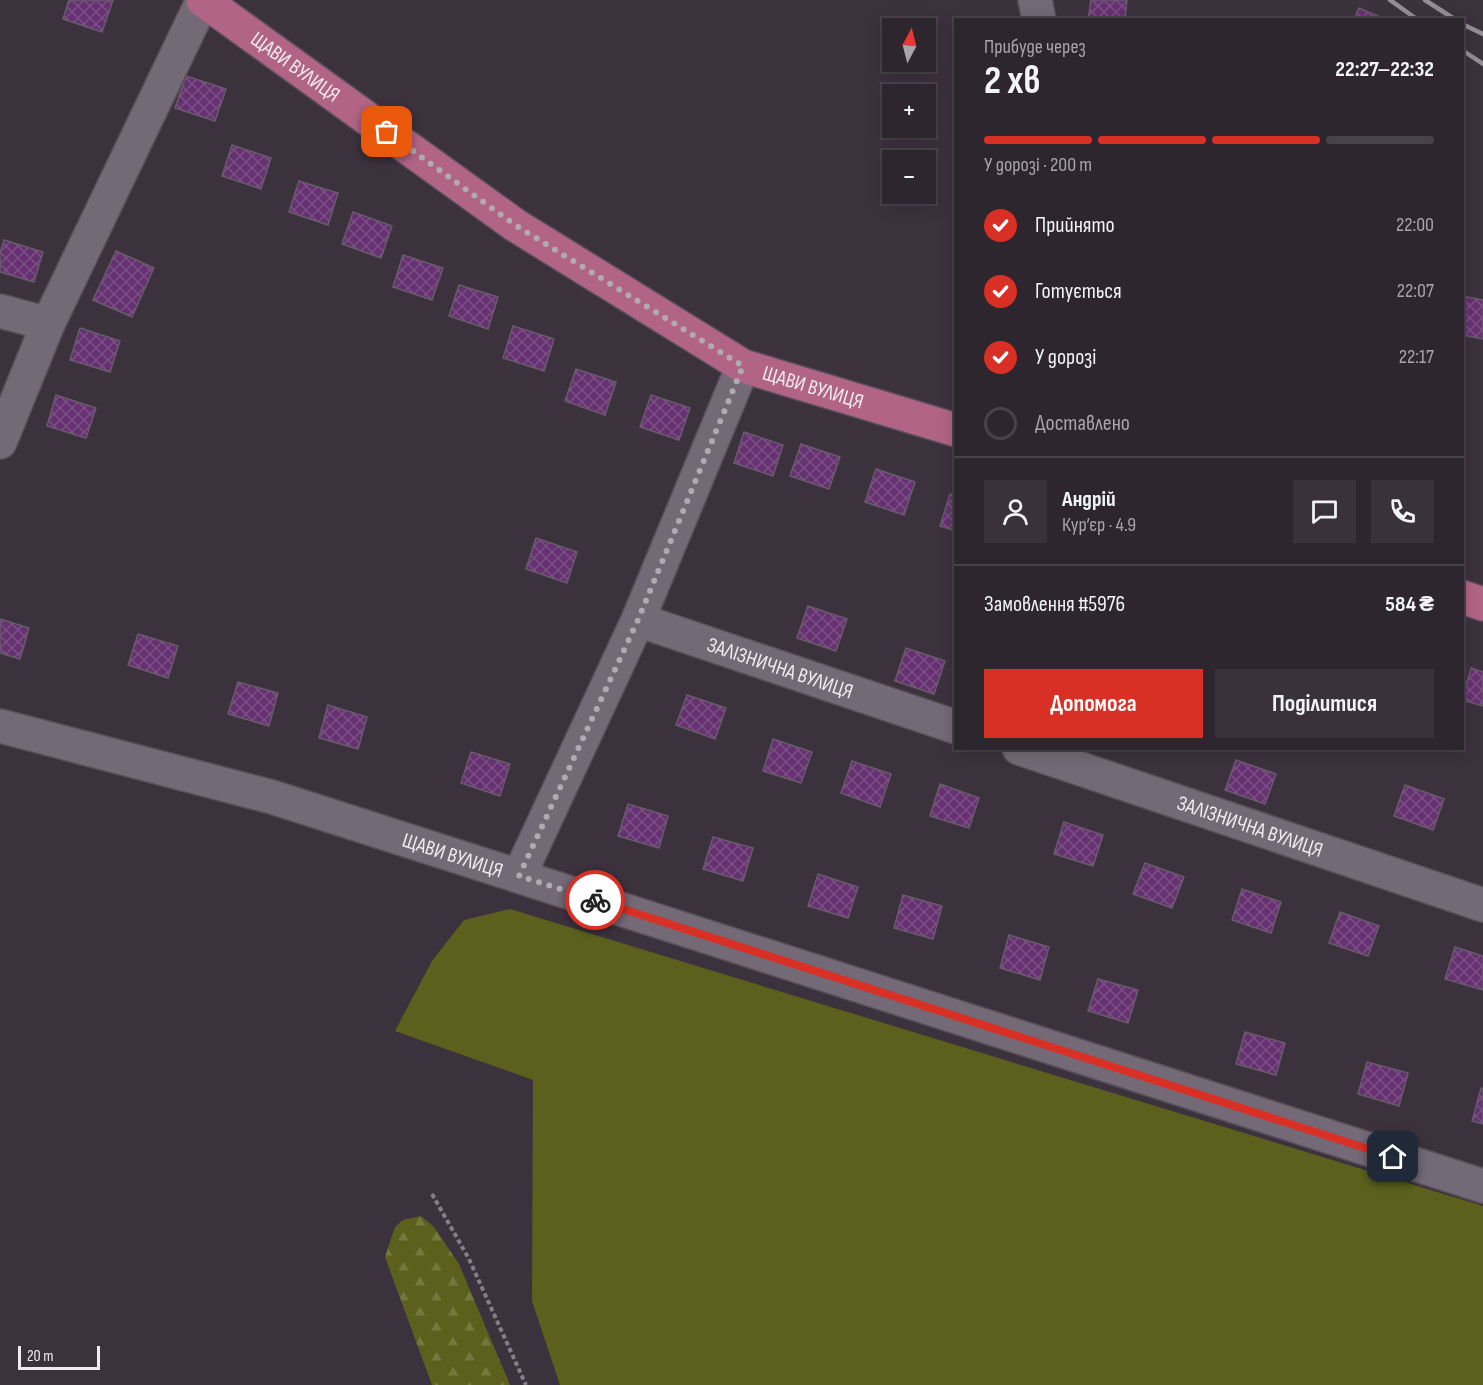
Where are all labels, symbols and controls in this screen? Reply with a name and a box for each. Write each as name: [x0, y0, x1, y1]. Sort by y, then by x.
north arrow: [882, 18, 936, 72]
map controls: [882, 18, 936, 204]
street label: ЩАВИ ВУЛИЦЯ: [246, 26, 345, 107]
text: Прибуде через: [984, 35, 1086, 59]
text: 22:27–22:32: [1335, 56, 1434, 83]
text: 2 хв: [984, 58, 1040, 105]
button: +: [882, 84, 936, 138]
pin: [361, 106, 412, 157]
icon: bag: [370, 115, 403, 148]
button: −: [882, 150, 936, 204]
text: У дорозі · 200 m: [984, 153, 1092, 177]
icon: check: [984, 209, 1017, 242]
text: Прийнято: [1035, 212, 1115, 239]
text: 22:00: [1396, 213, 1434, 237]
icon: check: [984, 275, 1017, 308]
text: Готується: [1035, 278, 1122, 305]
text: 22:07: [1397, 279, 1434, 303]
icon: check: [984, 341, 1017, 374]
text: У дорозі: [1035, 344, 1096, 371]
text: 22:17: [1399, 345, 1434, 369]
street label: ЩАВИ ВУЛИЦЯ: [760, 360, 867, 414]
text: Доставлено: [1035, 410, 1130, 437]
button: person: [984, 480, 1047, 543]
button: chat: [1293, 480, 1356, 543]
button: phone: [1371, 480, 1434, 543]
text: Андрій: [1062, 486, 1116, 513]
text: Кур’єр · 4.9: [1062, 513, 1136, 537]
text: Замовлення #5976: [984, 591, 1125, 618]
text: 584 ₴: [1385, 591, 1434, 618]
street label: ЗАЛІЗНИЧНА ВУЛИЦЯ: [704, 632, 856, 704]
button: Допомога: [984, 669, 1203, 738]
button: Поділитися: [1215, 669, 1434, 738]
street label: ЗАЛІЗНИЧНА ВУЛИЦЯ: [1174, 790, 1326, 862]
street label: ЩАВИ ВУЛИЦЯ: [399, 827, 506, 883]
courier: [565, 870, 625, 930]
icon: bike: [579, 884, 612, 917]
pin: [1367, 1131, 1418, 1182]
icon: home: [1376, 1140, 1409, 1173]
scale bar: [18, 1343, 100, 1370]
text: 20 m: [27, 1347, 54, 1366]

